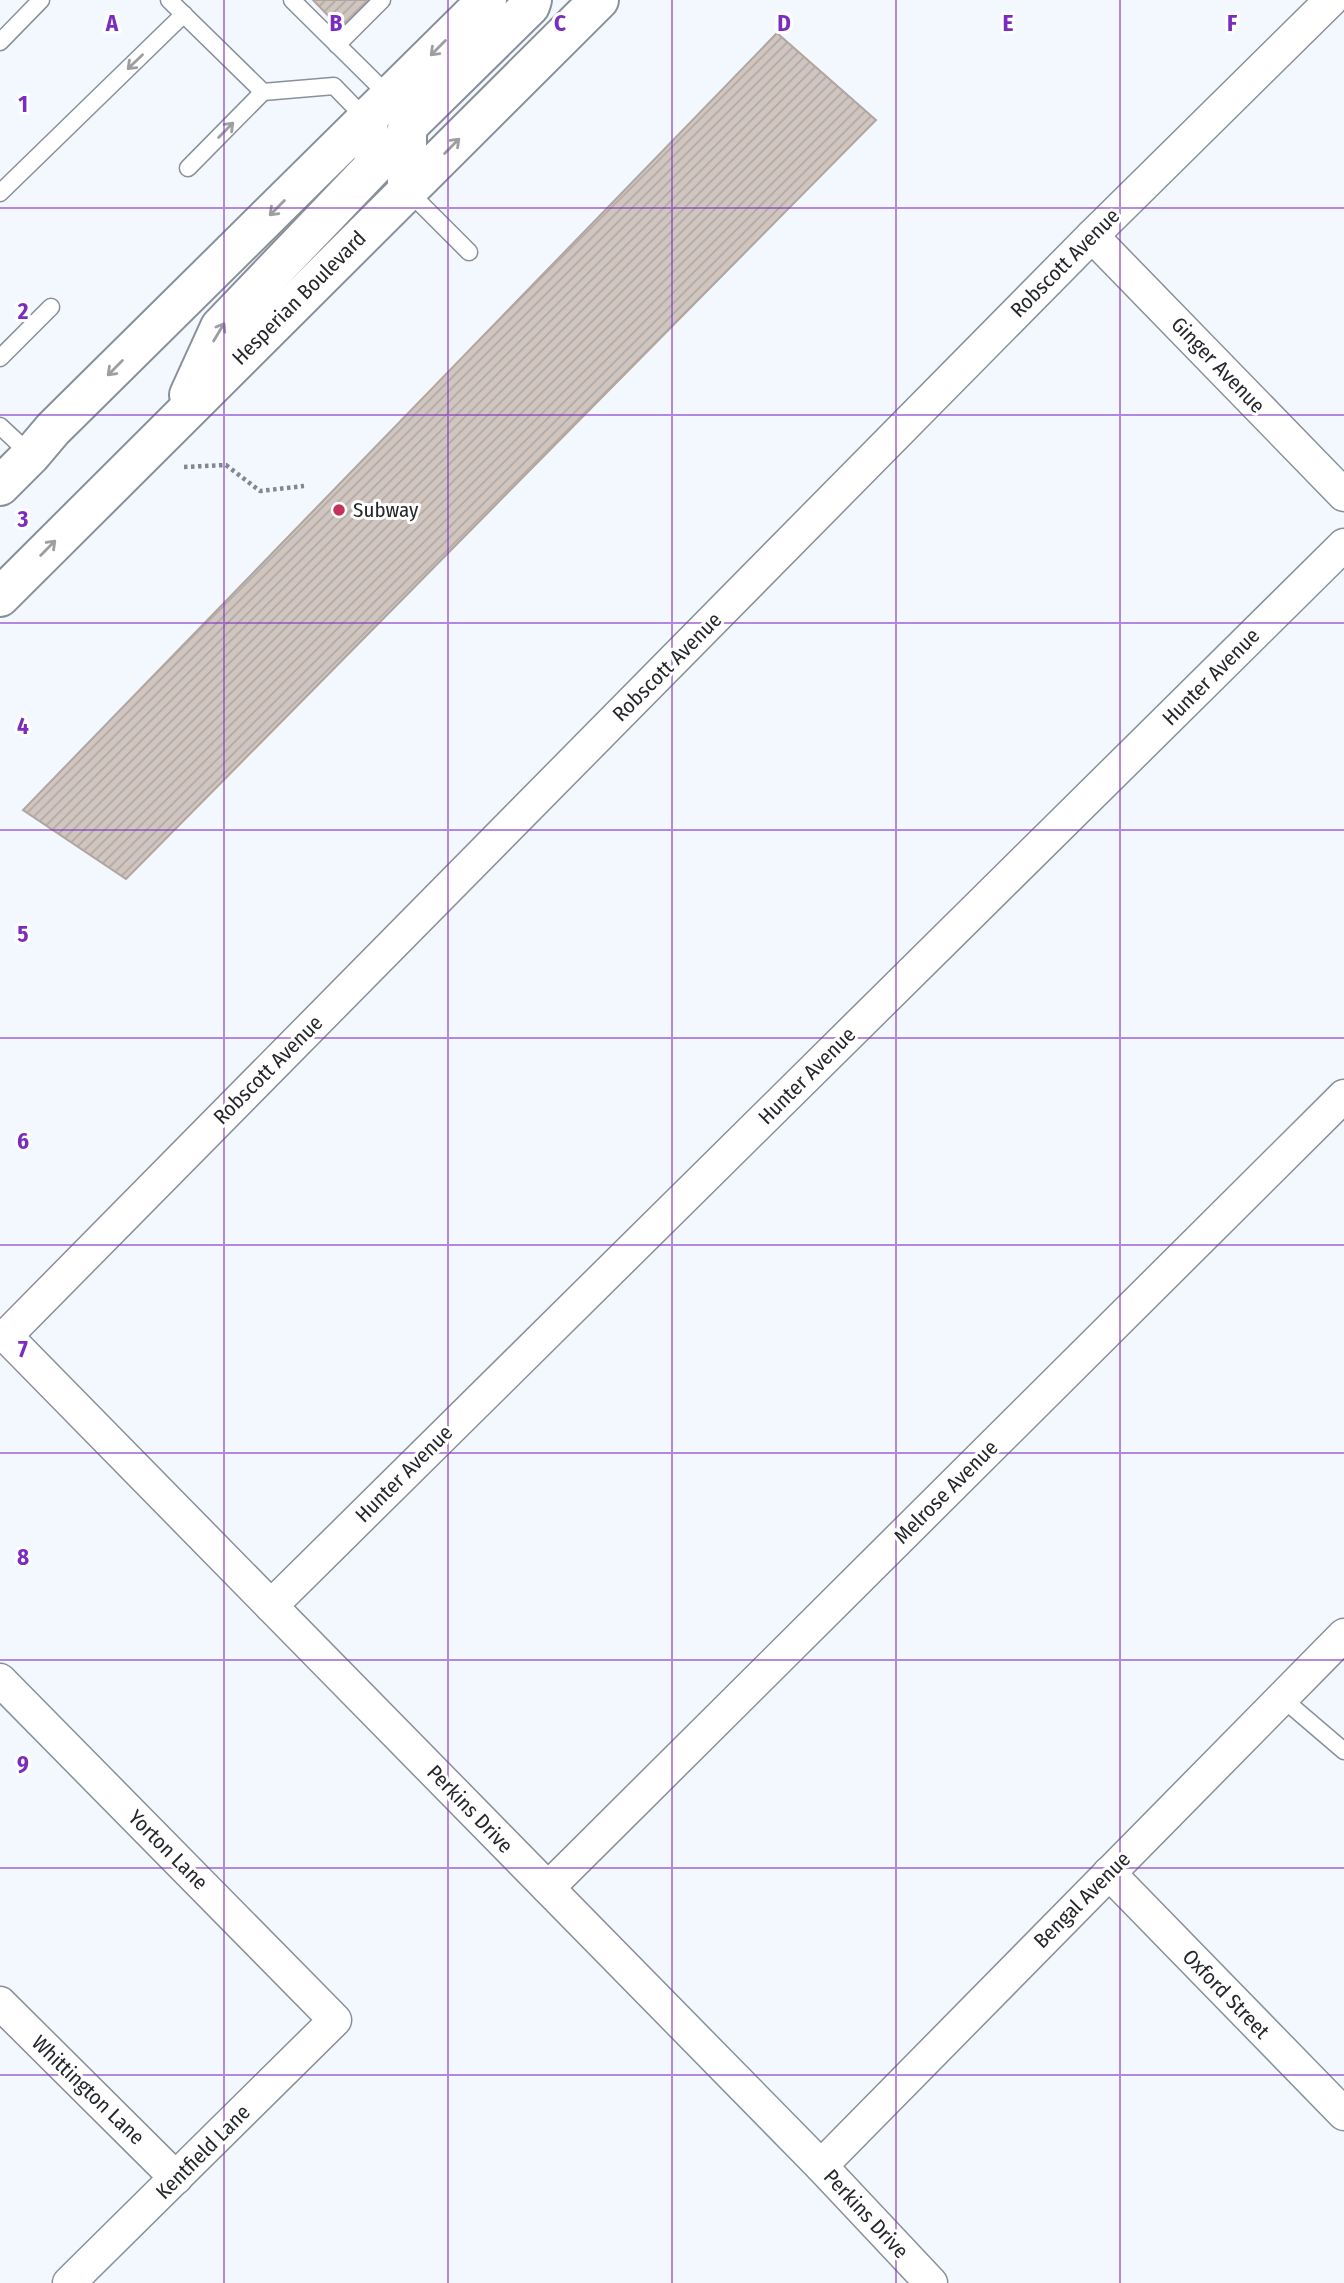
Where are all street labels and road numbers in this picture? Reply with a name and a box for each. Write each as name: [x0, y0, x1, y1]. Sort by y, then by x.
street label: Robscott Avenue: [1005, 203, 1125, 323]
street label: Hesperian Boulevard: [226, 225, 372, 371]
street label: Ginger Avenue: [1166, 311, 1270, 419]
street label: Robscott Avenue: [607, 607, 727, 727]
street label: Hunter Avenue: [1157, 623, 1265, 731]
street label: Robscott Avenue: [208, 1010, 328, 1130]
street label: Hunter Avenue: [753, 1022, 861, 1130]
street label: Hunter Avenue: [350, 1420, 458, 1528]
street label: Melrose Avenue: [889, 1435, 1003, 1549]
street label: Perkins Drive: [422, 1759, 518, 1859]
street label: Yorton Lane: [123, 1805, 213, 1895]
street label: Bengal Avenue: [1028, 1846, 1136, 1954]
street label: Oxford Street: [1177, 1944, 1275, 2044]
street label: Whittington Lane: [26, 2030, 150, 2150]
street label: Kentfield Lane: [150, 2099, 256, 2205]
street label: Perkins Drive: [818, 2164, 914, 2264]

